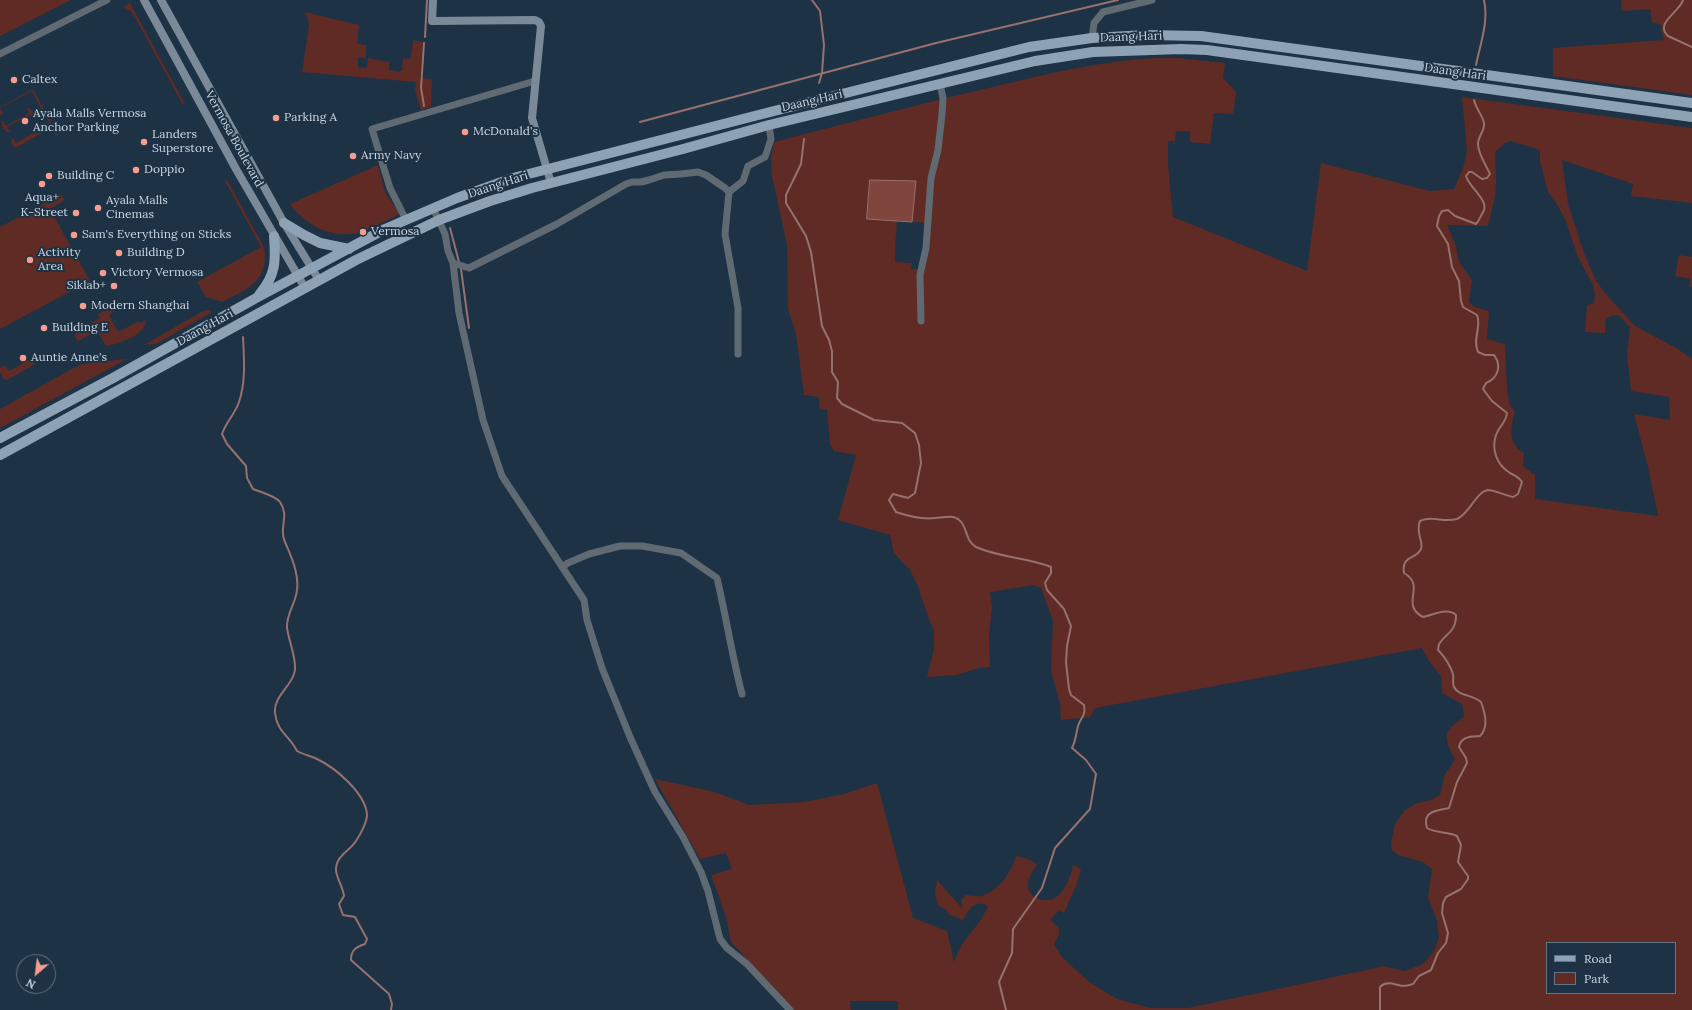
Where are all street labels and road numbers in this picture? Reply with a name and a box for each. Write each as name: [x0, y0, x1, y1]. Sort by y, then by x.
street label: Daang Hari: [1100, 29, 1162, 45]
street label: Daang Hari: [1423, 61, 1487, 83]
street label: Daang Hari: [780, 87, 844, 115]
street label: Vermosa Boulevard: [202, 89, 266, 189]
street label: Daang Hari: [466, 169, 530, 201]
street label: Daang Hari: [174, 307, 236, 349]

